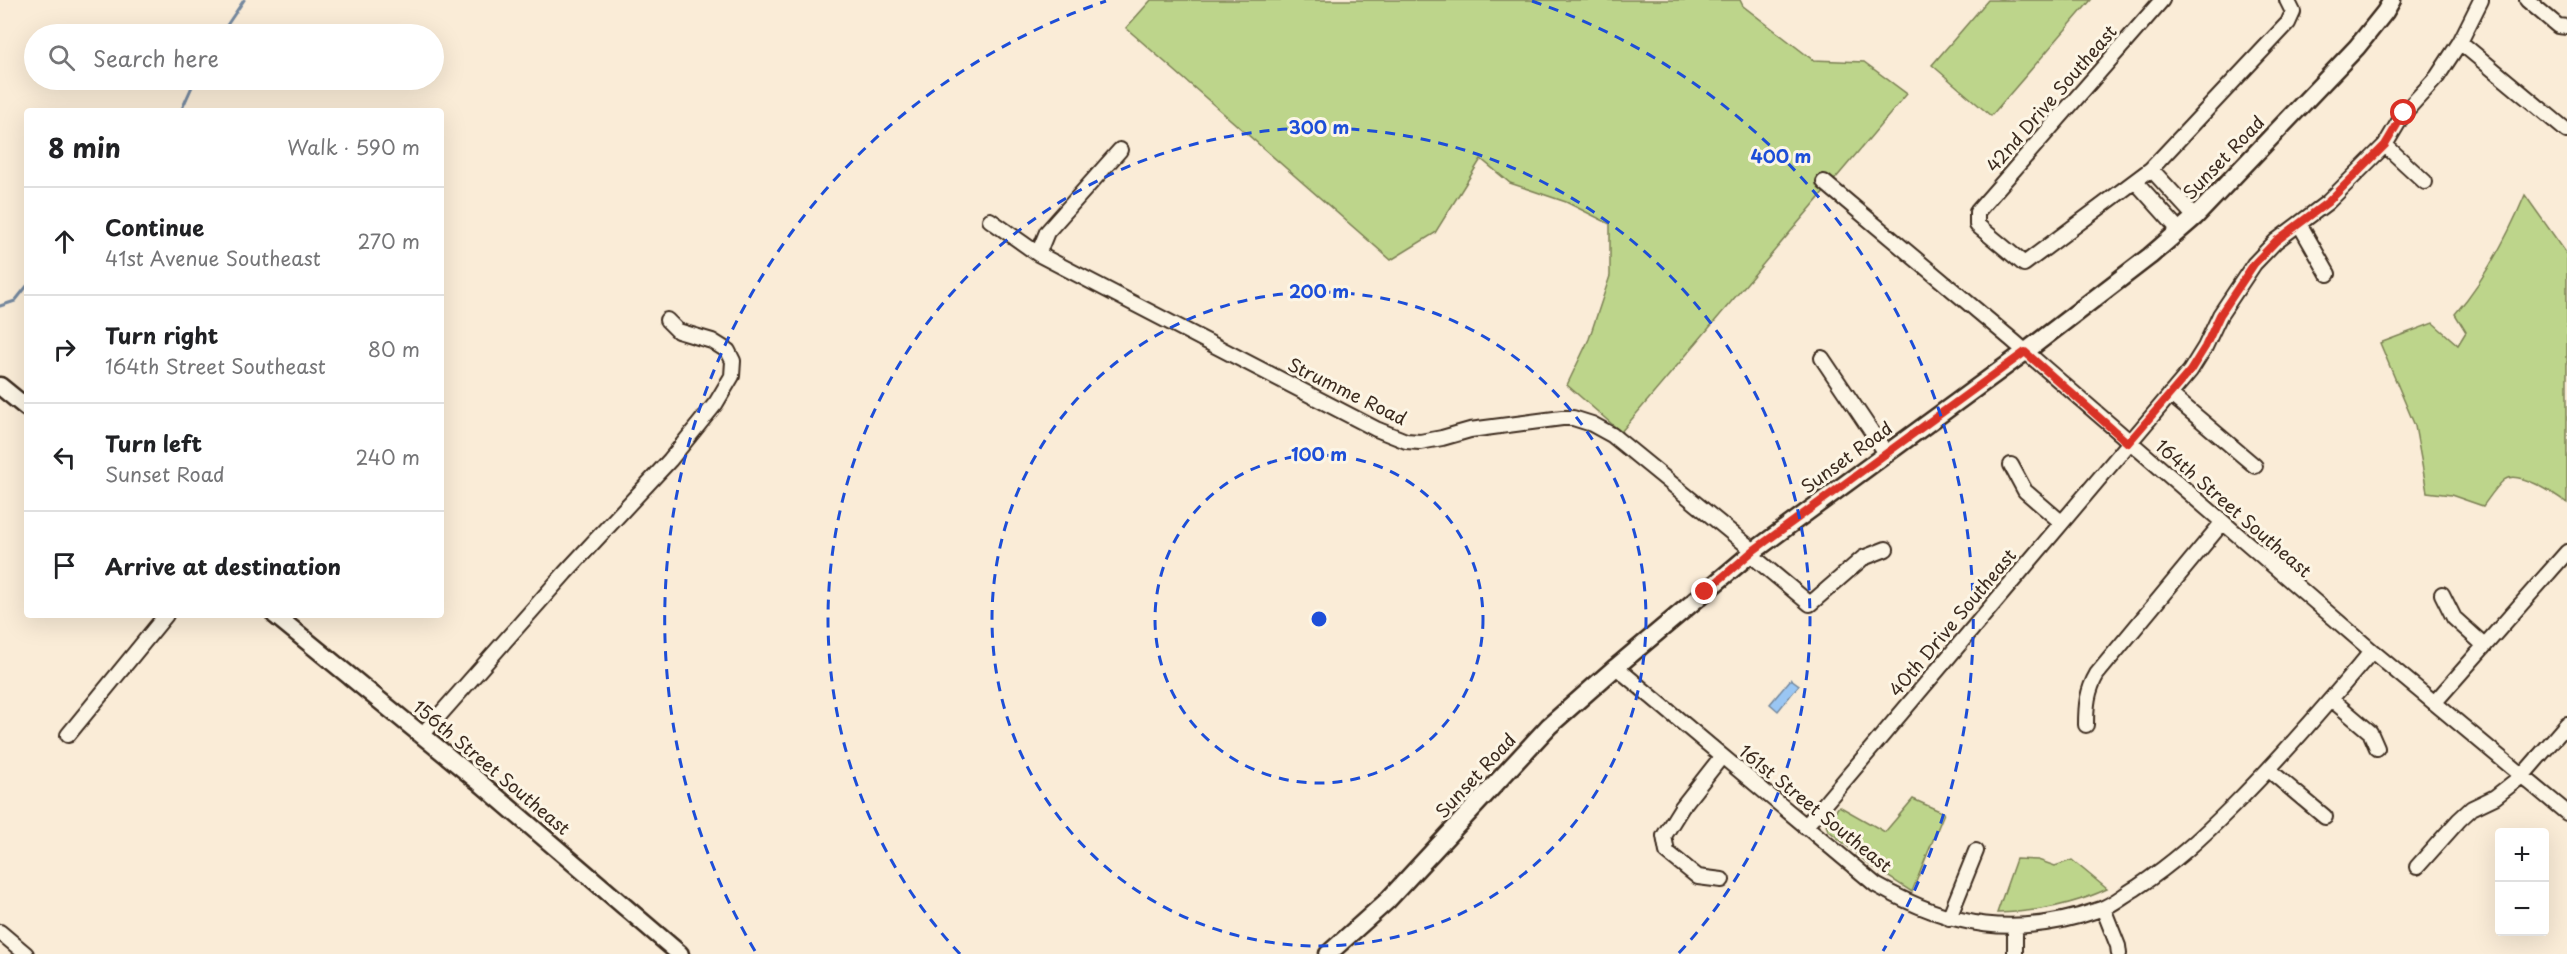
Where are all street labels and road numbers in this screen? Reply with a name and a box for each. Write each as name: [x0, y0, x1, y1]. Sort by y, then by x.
street label: 42nd Drive Southeast: [1979, 18, 2123, 178]
street label: Sunset Road: [2176, 109, 2270, 205]
street label: Strumme Road: [1284, 350, 1412, 431]
street label: Sunset Road: [1795, 414, 1898, 499]
street label: 164th Street Southeast: [2150, 432, 2318, 583]
street label: 40th Drive Southeast: [1882, 542, 2022, 702]
street label: 156th Street Southeast: [407, 693, 576, 841]
street label: Sunset Road: [1428, 726, 1522, 824]
street label: 161st Street Southeast: [1734, 738, 1898, 878]

